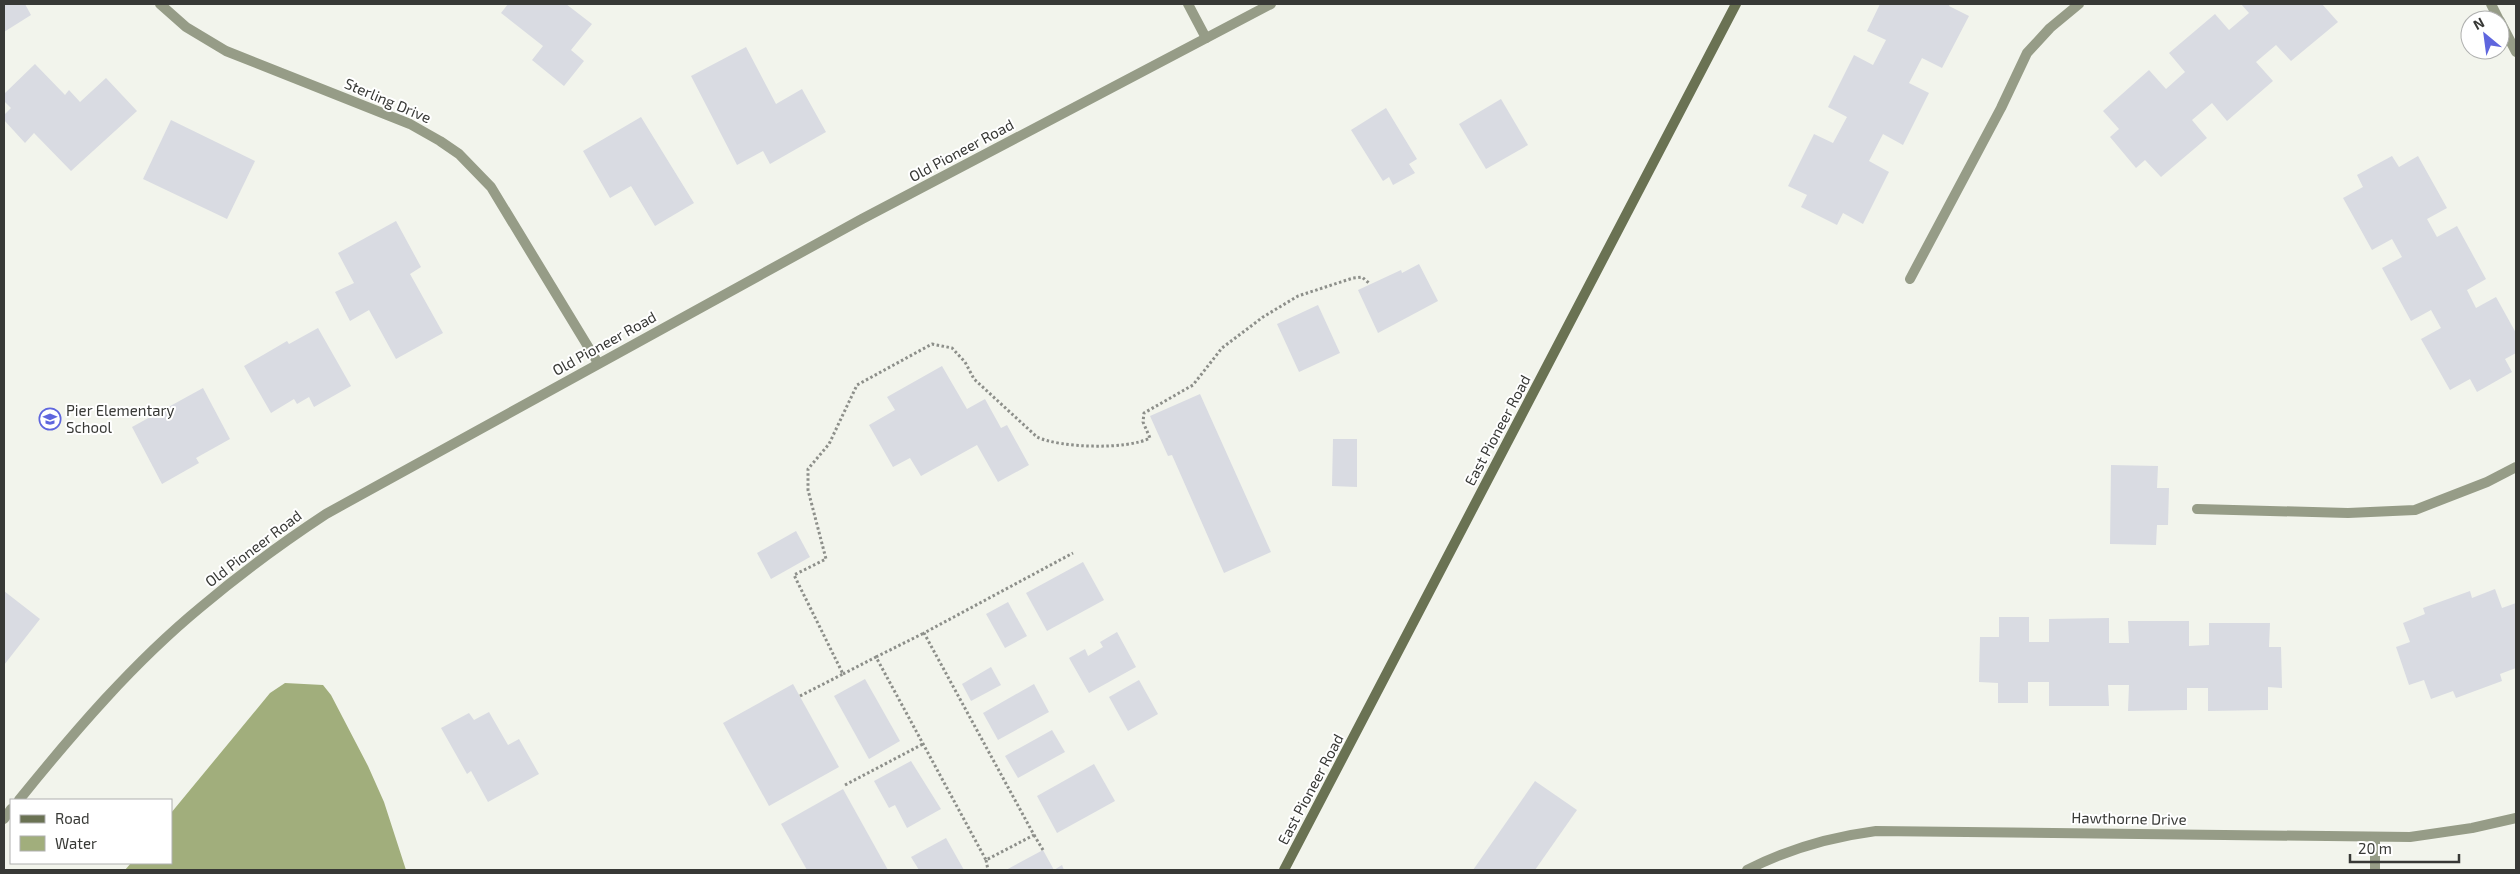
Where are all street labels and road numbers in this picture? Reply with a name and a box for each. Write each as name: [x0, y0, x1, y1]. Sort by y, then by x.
street label: Sterling Drive: [342, 74, 434, 126]
street label: Old Pioneer Road: [906, 115, 1016, 185]
street label: Old Pioneer Road: [549, 307, 659, 379]
street label: East Pioneer Road: [1460, 372, 1534, 488]
street label: Old Pioneer Road: [201, 506, 305, 590]
street label: East Pioneer Road: [1273, 731, 1347, 847]
street label: Hawthorne Drive: [2071, 808, 2187, 828]

